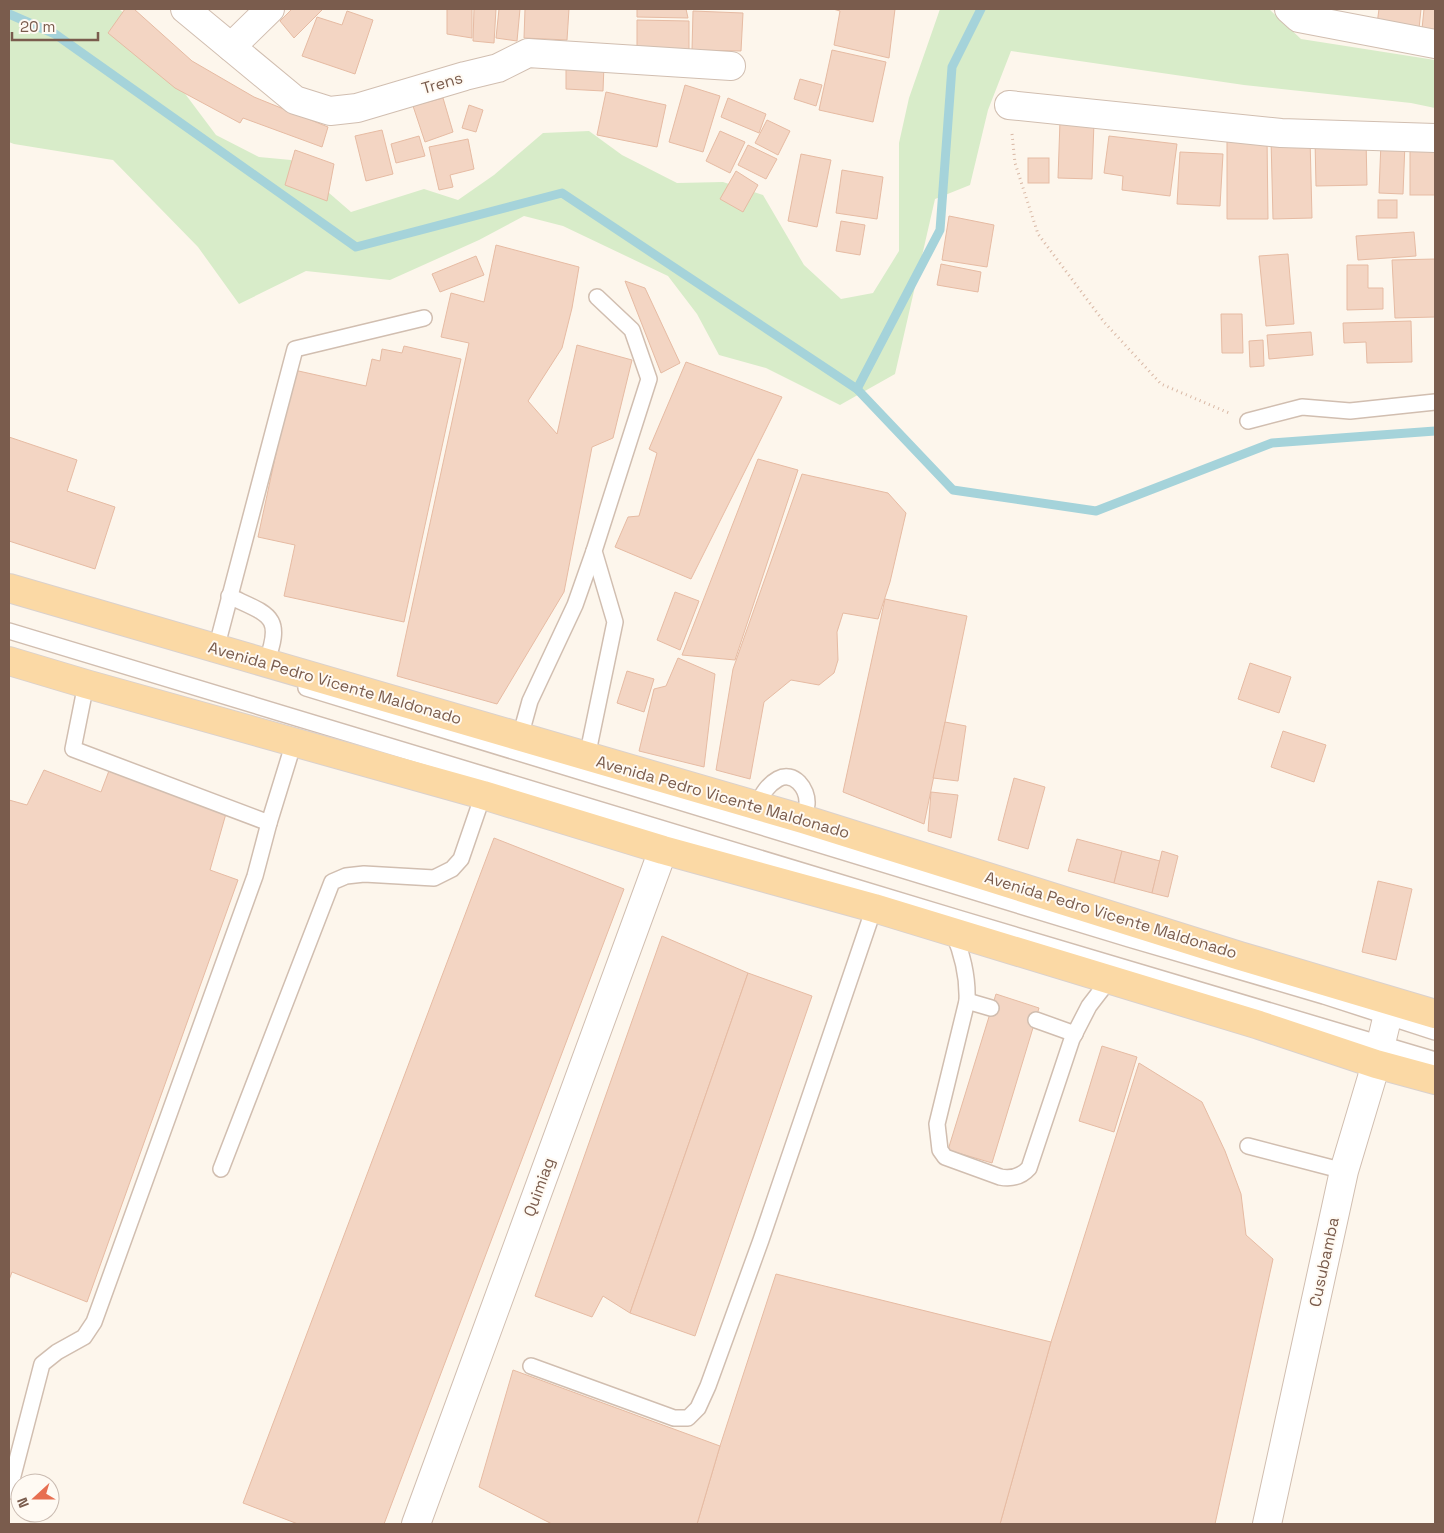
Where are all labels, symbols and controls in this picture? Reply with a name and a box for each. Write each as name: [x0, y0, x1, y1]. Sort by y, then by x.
scale bar: [12, 10, 99, 42]
text: 20 m: [20, 17, 55, 36]
street label: Trens: [419, 67, 465, 99]
street label: Avenida Pedro Vicente Maldonado: [206, 637, 464, 729]
street label: Avenida Pedro Vicente Maldonado: [594, 751, 852, 843]
street label: Avenida Pedro Vicente Maldonado: [982, 867, 1240, 963]
street label: Quimiag: [519, 1155, 559, 1219]
street label: Cusubamba: [1304, 1215, 1344, 1309]
north arrow: [10, 1473, 60, 1523]
text: N: [13, 1495, 33, 1510]

